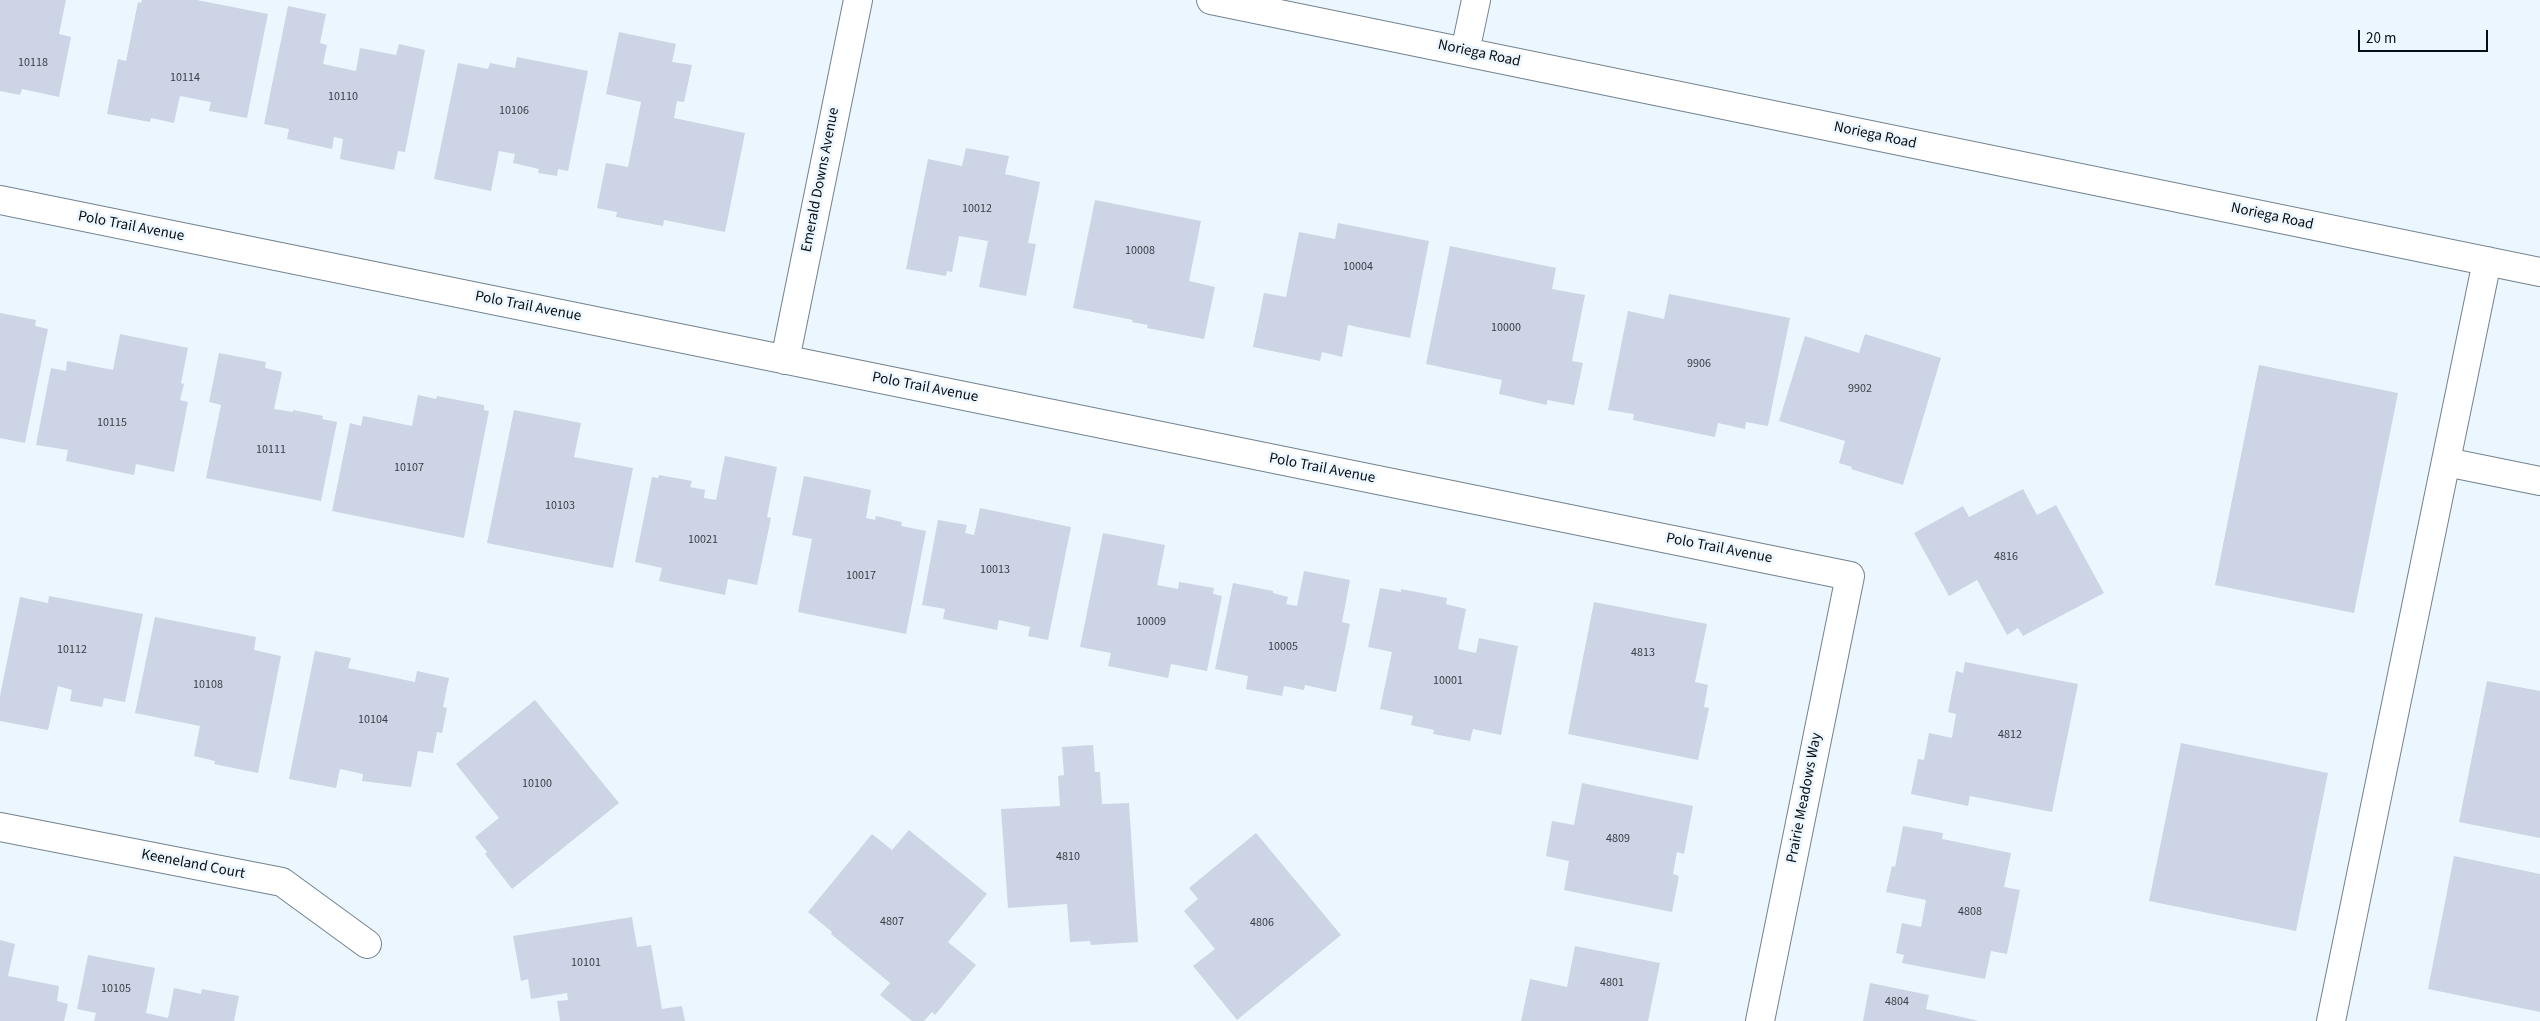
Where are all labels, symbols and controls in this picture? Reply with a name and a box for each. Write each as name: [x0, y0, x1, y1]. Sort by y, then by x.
scale bar: [2360, 20, 2490, 52]
text: 20 m: [2366, 28, 2396, 49]
street label: Noriega Road: [1436, 36, 1522, 72]
house number: 10118: [18, 56, 48, 70]
house number: 10114: [170, 71, 200, 85]
house number: 10110: [328, 90, 358, 104]
house number: 10106: [499, 104, 529, 118]
street label: Emerald Downs Avenue: [798, 106, 844, 254]
street label: Noriega Road: [1832, 118, 1918, 154]
street label: Noriega Road: [2229, 199, 2315, 235]
house number: 10012: [962, 202, 992, 216]
street label: Polo Trail Avenue: [76, 208, 186, 246]
house number: 10008: [1125, 244, 1155, 258]
house number: 10004: [1343, 260, 1373, 274]
street label: Polo Trail Avenue: [473, 288, 583, 326]
house number: 10000: [1491, 321, 1521, 335]
house number: 9906: [1687, 357, 1711, 371]
street label: Polo Trail Avenue: [870, 369, 980, 407]
house number: 9902: [1848, 382, 1872, 396]
house number: 10115: [97, 416, 127, 430]
house number: 10111: [256, 443, 286, 457]
street label: Polo Trail Avenue: [1267, 450, 1377, 488]
house number: 10107: [394, 461, 424, 475]
house number: 10103: [545, 499, 575, 513]
street label: Polo Trail Avenue: [1664, 530, 1774, 568]
house number: 10021: [688, 533, 718, 547]
house number: 4816: [1994, 550, 2018, 564]
house number: 10013: [980, 563, 1010, 577]
house number: 10017: [846, 569, 876, 583]
house number: 10009: [1136, 615, 1166, 629]
house number: 10005: [1268, 640, 1298, 654]
house number: 10112: [57, 643, 87, 657]
house number: 4813: [1631, 646, 1655, 660]
house number: 10001: [1433, 674, 1463, 688]
house number: 10108: [193, 678, 223, 692]
house number: 10104: [358, 713, 388, 727]
house number: 4812: [1998, 728, 2022, 742]
street label: Prairie Meadows Way: [1784, 731, 1826, 865]
house number: 10100: [522, 777, 552, 791]
house number: 4809: [1606, 832, 1630, 846]
street label: Keeneland Court: [140, 846, 246, 884]
house number: 4810: [1056, 850, 1080, 864]
house number: 4808: [1958, 905, 1982, 919]
house number: 4807: [880, 915, 904, 929]
house number: 4806: [1250, 916, 1274, 930]
house number: 10101: [571, 956, 601, 970]
house number: 4801: [1600, 976, 1624, 990]
house number: 10105: [101, 982, 131, 996]
house number: 4804: [1885, 995, 1909, 1009]

